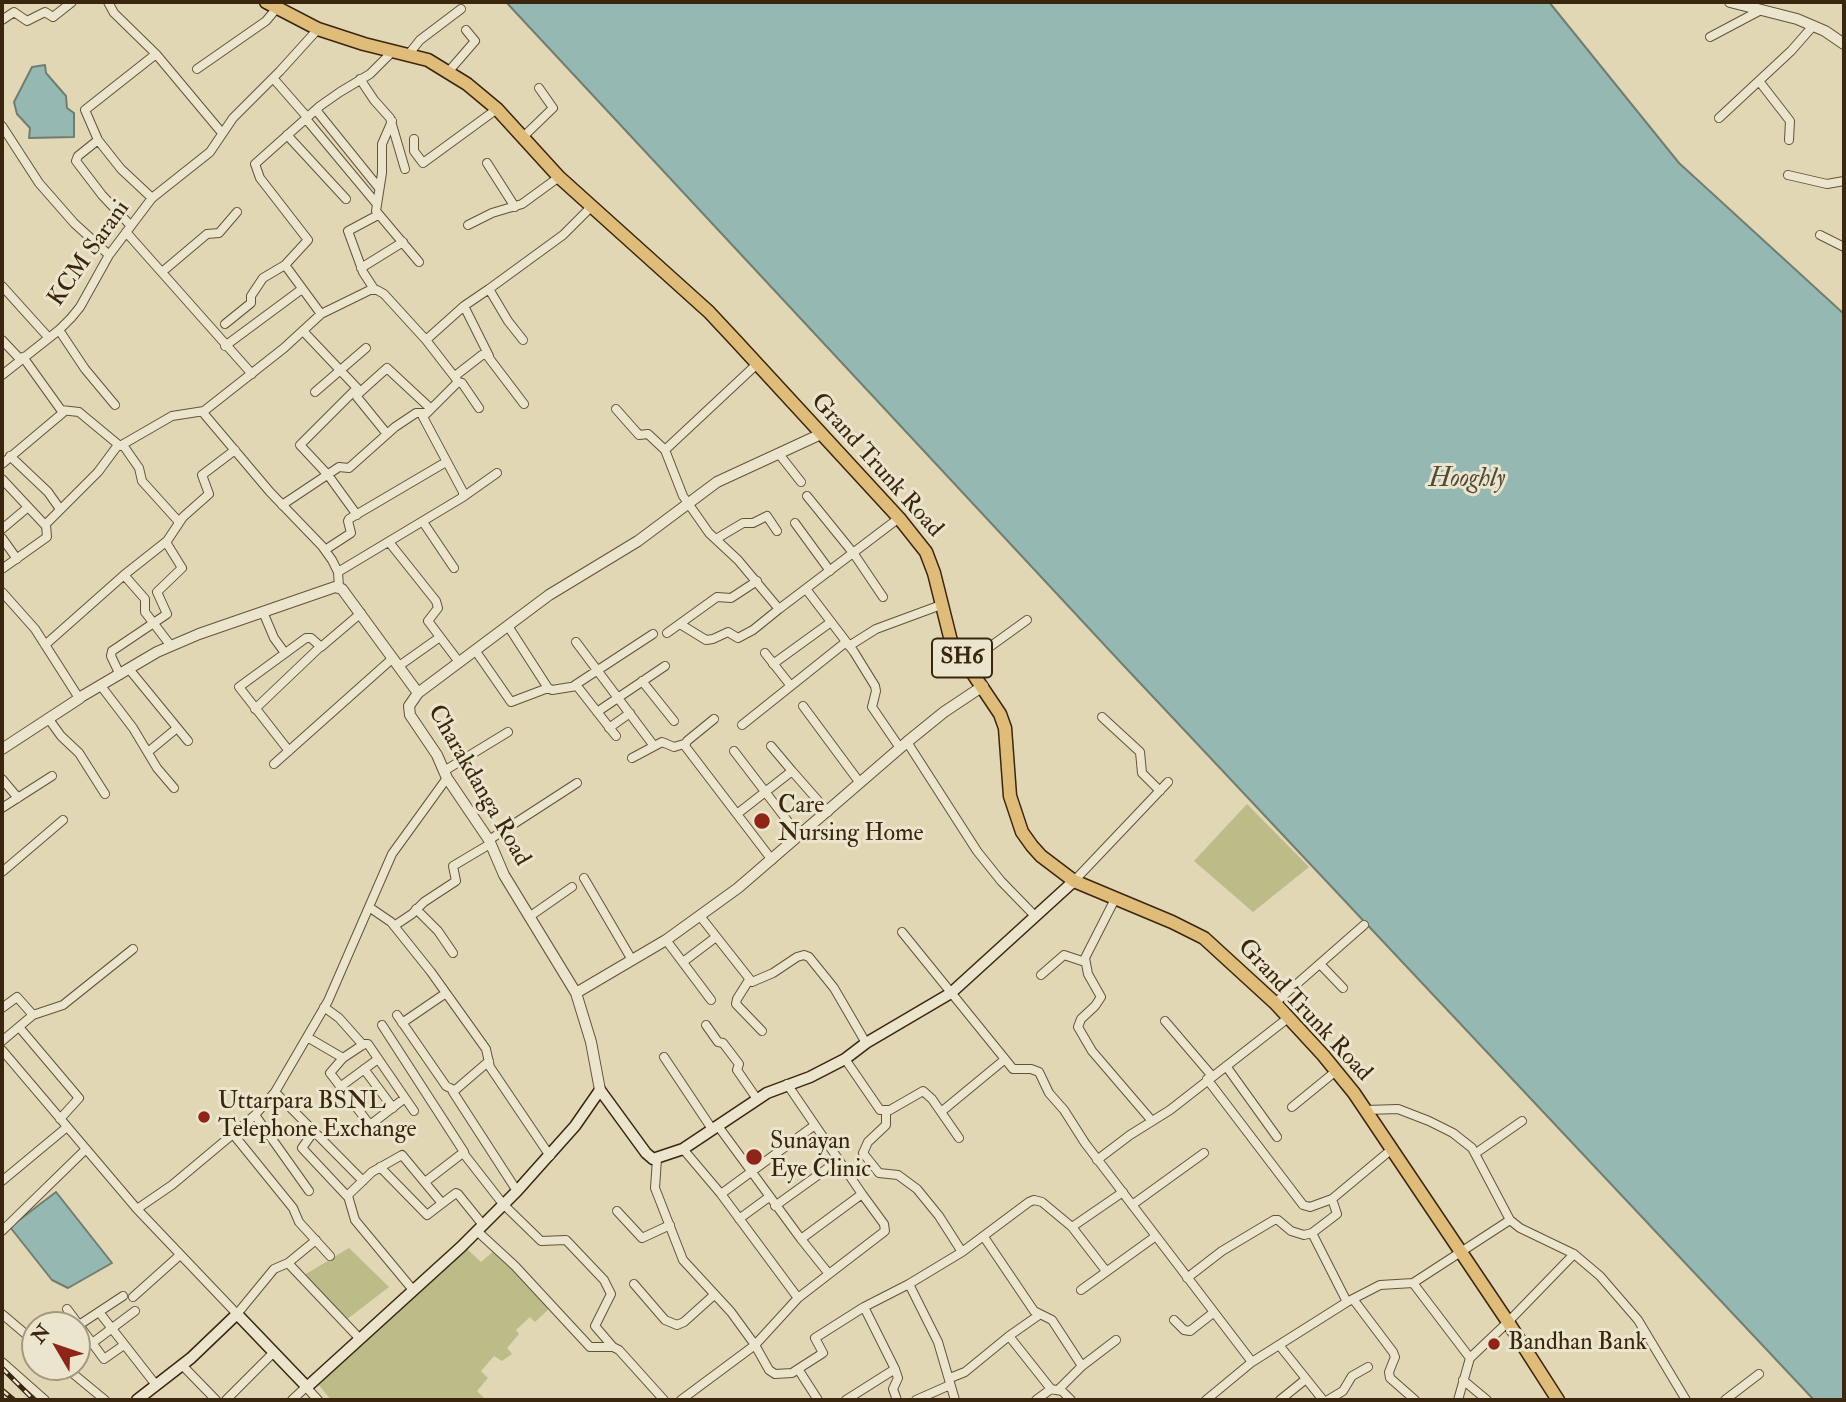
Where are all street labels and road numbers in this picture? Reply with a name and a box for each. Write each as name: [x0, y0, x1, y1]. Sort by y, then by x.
street label: KCM Sarani: [43, 195, 137, 313]
street label: Grand Trunk Road: [804, 388, 948, 544]
road number: SH6: [932, 638, 992, 678]
street label: Charakdanga Road: [420, 700, 536, 872]
street label: Grand Trunk Road: [1231, 934, 1377, 1088]

